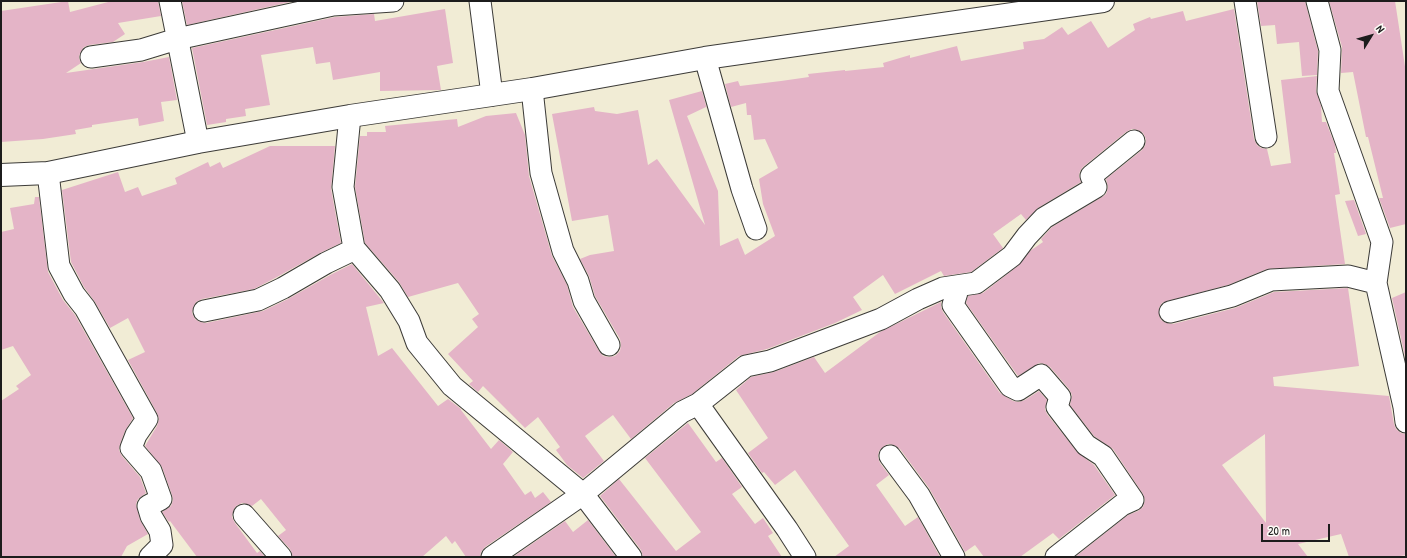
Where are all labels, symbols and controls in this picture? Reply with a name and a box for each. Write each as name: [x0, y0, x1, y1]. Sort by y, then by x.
north arrow: [1351, 16, 1391, 56]
text: N: [1373, 22, 1388, 35]
scale bar: [1263, 516, 1332, 542]
text: 20 m: [1268, 522, 1290, 539]

